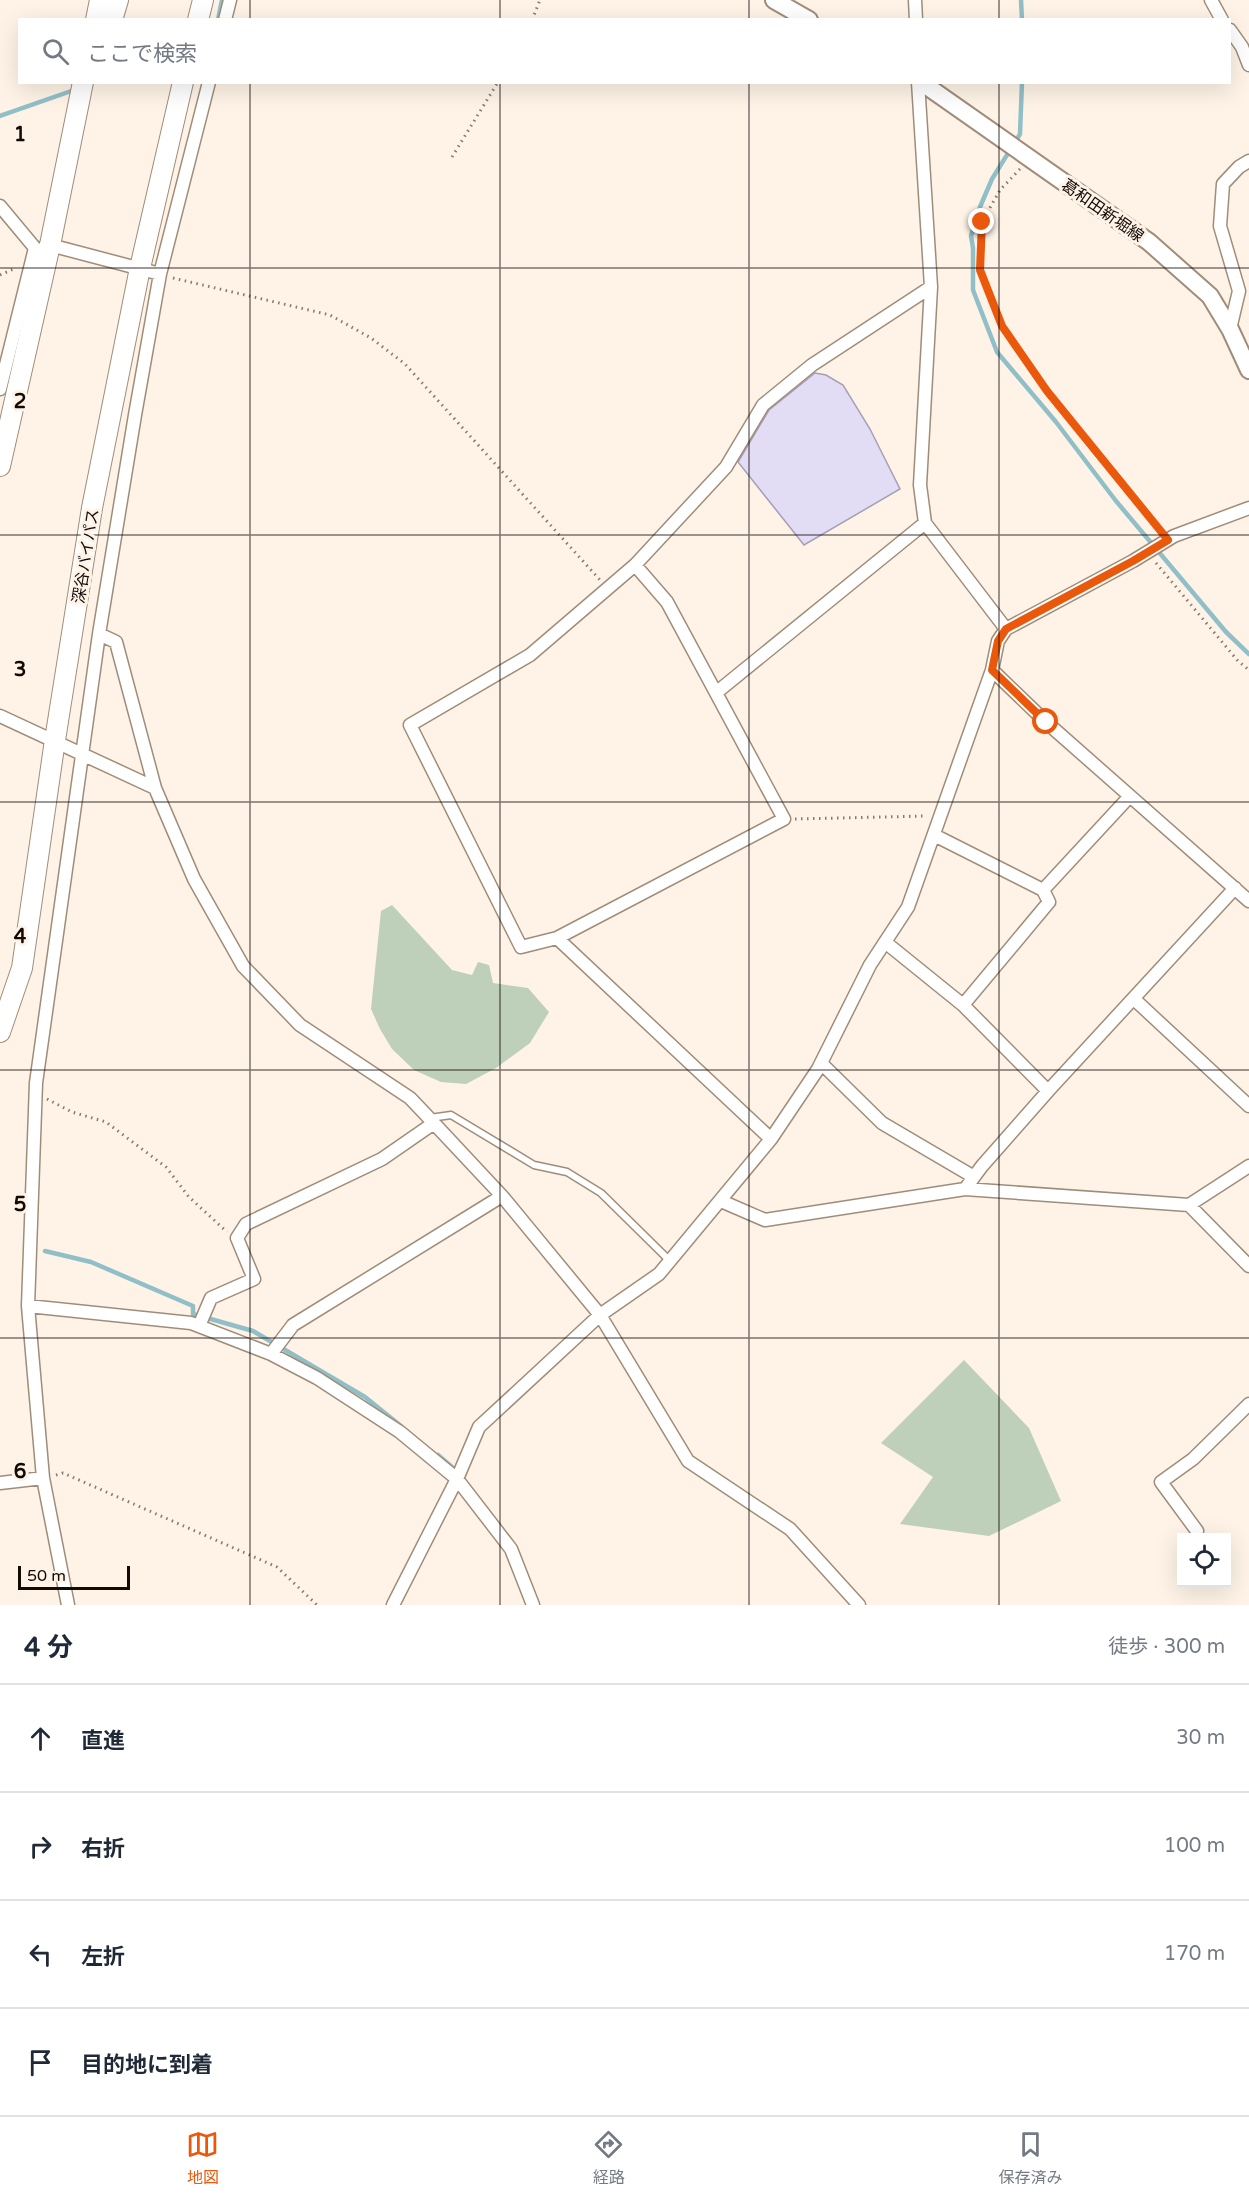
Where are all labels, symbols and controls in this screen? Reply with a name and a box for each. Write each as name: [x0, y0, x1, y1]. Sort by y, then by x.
search box: [18, 18, 1231, 84]
icon: search: [39, 35, 72, 68]
text: ここで検索: [87, 41, 197, 67]
text: 1: [14, 123, 26, 147]
street label: 葛和田新堀線: [1057, 175, 1147, 247]
route end: [968, 208, 994, 234]
text: 2: [14, 390, 26, 414]
street label: 深谷バイパス: [69, 507, 103, 605]
text: 3: [14, 658, 26, 682]
route start: [1032, 708, 1058, 734]
text: 4: [14, 925, 27, 949]
text: 5: [14, 1193, 26, 1217]
text: 6: [14, 1460, 26, 1484]
map controls: [1177, 1533, 1231, 1587]
button: locate: [1177, 1533, 1231, 1587]
scale bar: [18, 1563, 130, 1590]
text: 50 m: [27, 1566, 66, 1586]
text: 4 分: [24, 1632, 73, 1663]
text: 徒歩 · 300 m: [1108, 1635, 1225, 1659]
icon: ahead: [24, 1722, 57, 1755]
text: 30 m: [1176, 1726, 1225, 1750]
text: 直進: [81, 1728, 125, 1754]
icon: right: [24, 1830, 57, 1863]
text: 100 m: [1164, 1834, 1225, 1858]
text: 右折: [81, 1836, 125, 1862]
icon: left: [24, 1938, 57, 1971]
text: 170 m: [1164, 1942, 1225, 1966]
text: 左折: [81, 1944, 125, 1970]
icon: arrive: [24, 2046, 57, 2079]
text: 目的地に到着: [81, 2052, 213, 2078]
tab: 地図: [186, 2128, 219, 2188]
tab: 経路: [592, 2128, 625, 2188]
tab: 保存済み: [998, 2128, 1062, 2188]

